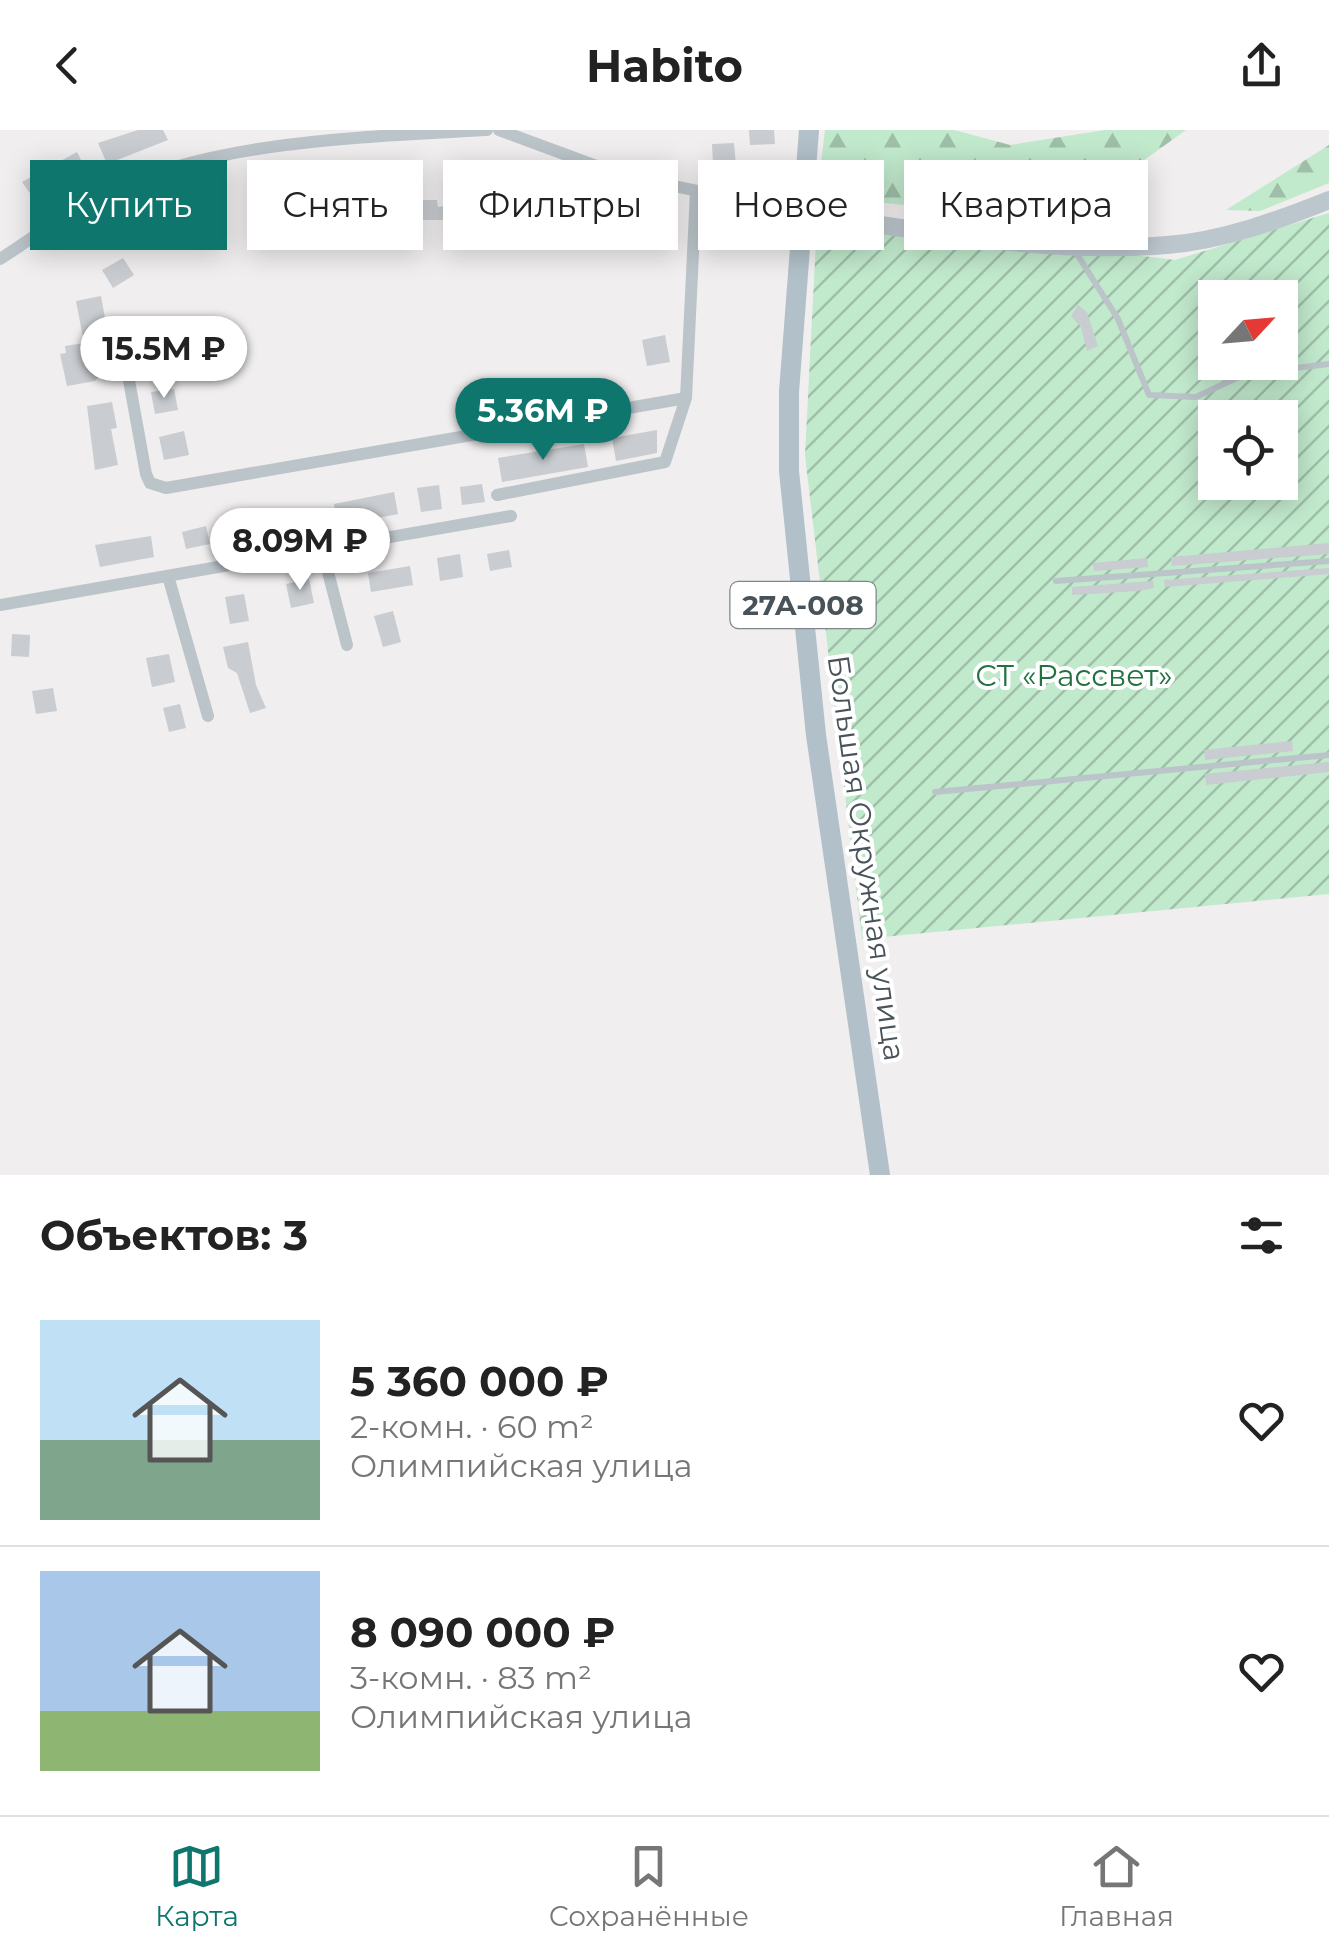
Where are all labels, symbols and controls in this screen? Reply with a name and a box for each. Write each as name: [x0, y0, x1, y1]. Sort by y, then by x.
icon: back: [40, 38, 95, 93]
text: Habito: [586, 38, 743, 93]
icon: share: [1234, 38, 1289, 93]
chip: Купить: [30, 160, 227, 250]
chip: Снять: [247, 160, 423, 250]
chip: Фильтры: [443, 160, 678, 250]
chip: Новое: [698, 160, 884, 250]
chip: Квартира: [904, 160, 1148, 250]
north arrow: [1198, 280, 1298, 380]
map controls: [1198, 280, 1298, 500]
pin: 15.5M ₽: [72, 316, 256, 401]
text: 15.5M ₽: [102, 329, 226, 368]
pin: 5.36M ₽: [451, 378, 635, 463]
text: 5.36M ₽: [477, 391, 609, 430]
button: locate: [1198, 400, 1298, 500]
pin: 8.09M ₽: [208, 508, 392, 593]
text: 8.09M ₽: [232, 521, 368, 560]
road number: 27А-008: [730, 582, 876, 628]
street label: Большая Окружная улица: [820, 653, 913, 1063]
park label: СТ «Рассвет»: [975, 657, 1173, 694]
icon: filters: [1234, 1208, 1289, 1263]
text: Объектов: 3: [40, 1209, 308, 1261]
text: 5 360 000 ₽: [350, 1355, 609, 1407]
icon: home: [120, 1360, 240, 1480]
icon: heart: [1234, 1393, 1289, 1448]
text: 2-комн. · 60 m²: [350, 1407, 594, 1446]
text: Олимпийская улица: [350, 1446, 692, 1485]
text: 8 090 000 ₽: [350, 1606, 615, 1658]
icon: home: [120, 1611, 240, 1731]
icon: heart: [1234, 1644, 1289, 1699]
text: 3-комн. · 83 m²: [350, 1658, 592, 1697]
text: Олимпийская улица: [350, 1697, 692, 1736]
tab: Карта: [155, 1839, 239, 1933]
tab: Сохранённые: [549, 1839, 749, 1933]
tab: Главная: [1059, 1839, 1174, 1933]

